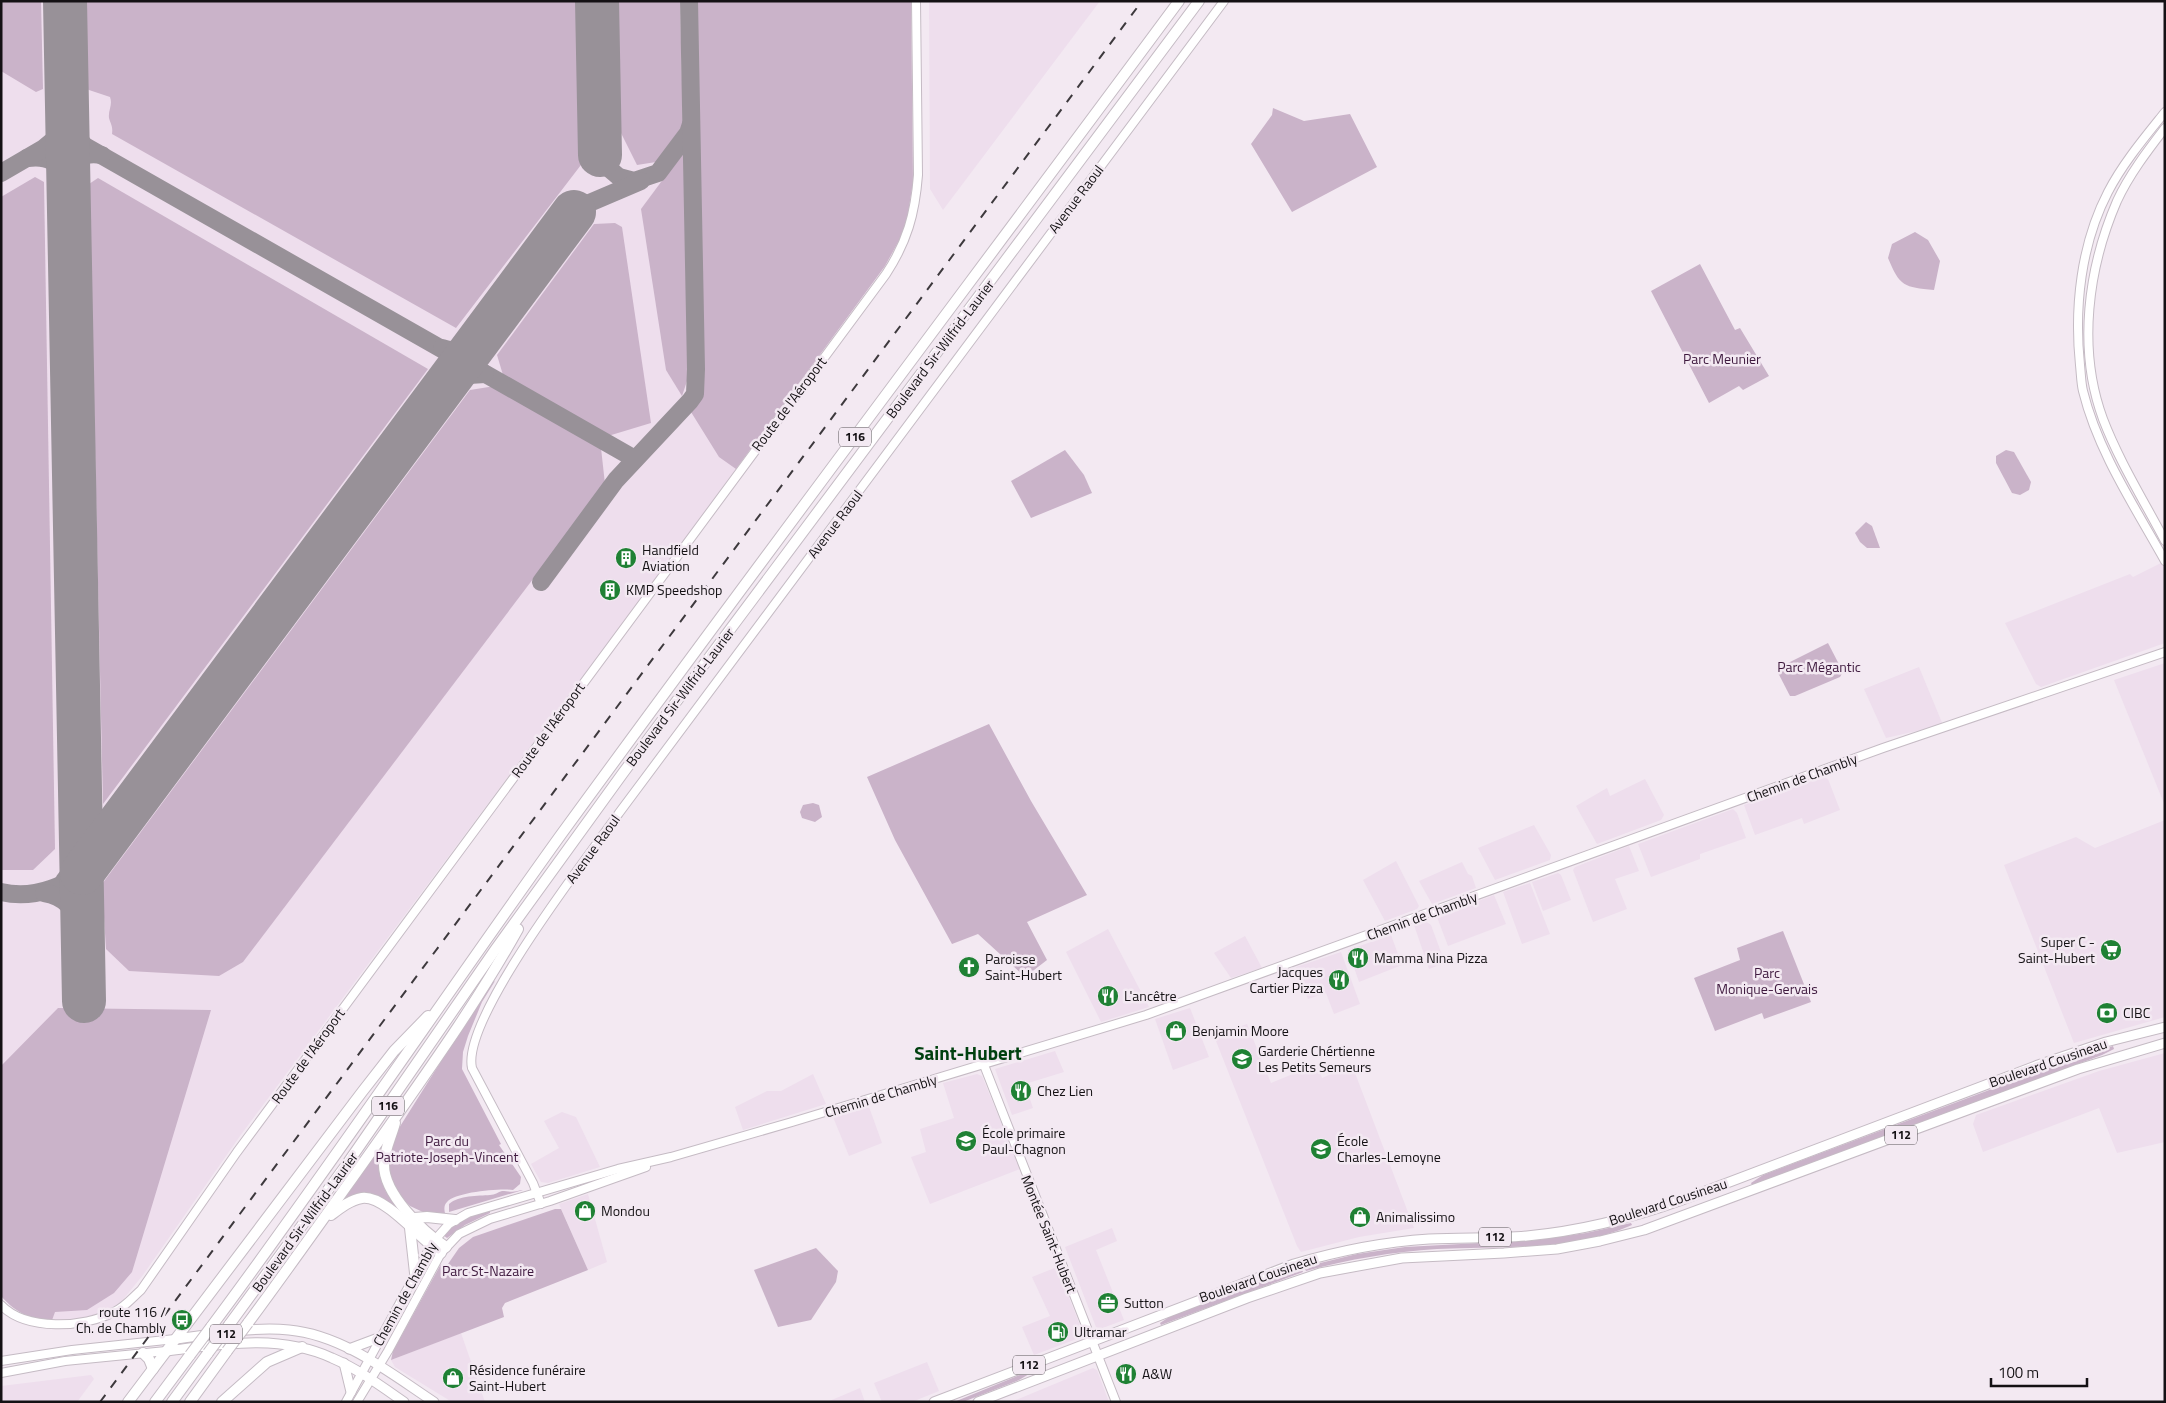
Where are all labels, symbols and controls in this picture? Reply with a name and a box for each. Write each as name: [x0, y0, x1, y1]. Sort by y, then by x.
street label: Avenue Raoul: [1043, 160, 1108, 237]
street label: Boulevard Sir-Wilfrid-Laurier: [880, 275, 999, 422]
park label: Parc Meunier: [1683, 348, 1761, 369]
street label: Route de l'Aéroport: [746, 352, 831, 455]
road number: 116: [839, 428, 871, 447]
street label: Avenue Raoul: [802, 485, 867, 562]
place label: Handfield Aviation: [642, 539, 699, 576]
building icon: Handfield Aviation: [614, 546, 638, 570]
building icon: KMP Speedshop: [598, 578, 622, 602]
place label: KMP Speedshop: [626, 579, 722, 600]
street label: Boulevard Sir-Wilfrid-Laurier: [620, 623, 739, 770]
park label: Parc Mégantic: [1777, 656, 1861, 677]
street label: Route de l'Aéroport: [506, 678, 589, 782]
street label: Chemin de Chambly: [1744, 748, 1860, 807]
street label: Avenue Raoul: [560, 810, 625, 887]
street label: Chemin de Chambly: [1364, 886, 1480, 945]
place label: Super C - Saint-Hubert: [2018, 931, 2095, 968]
supermarket icon: Super C - Saint-Hubert: [2099, 938, 2123, 962]
restaurant icon: Mamma Nina Pizza: [1346, 946, 1370, 970]
place label: Mamma Nina Pizza: [1374, 947, 1488, 968]
place label: Paroisse Saint-Hubert: [985, 948, 1062, 985]
church icon: Paroisse Saint-Hubert: [957, 955, 981, 979]
place label: Jacques Cartier Pizza: [1249, 961, 1323, 998]
park label: Parc Monique-Gervais: [1716, 962, 1818, 999]
restaurant icon: Jacques Cartier Pizza: [1327, 968, 1351, 992]
restaurant icon: L'ancêtre: [1096, 984, 1120, 1008]
place label: L'ancêtre: [1124, 985, 1177, 1006]
bank icon: CIBC: [2095, 1001, 2119, 1025]
place label: CIBC: [2123, 1002, 2151, 1023]
street label: Route de l'Aéroport: [266, 1004, 349, 1108]
shop icon: Benjamin Moore: [1164, 1019, 1188, 1043]
place label: Benjamin Moore: [1192, 1020, 1289, 1041]
street label: Boulevard Cousineau: [1986, 1033, 2110, 1093]
district label: Saint-Hubert: [914, 1038, 1022, 1067]
place label: Garderie Chértienne Les Petits Semeurs: [1258, 1040, 1375, 1077]
school or university icon: Garderie Chértienne Les Petits Semeurs: [1230, 1047, 1254, 1071]
street label: Chemin de Chambly: [822, 1068, 940, 1123]
restaurant icon: Chez Lien: [1009, 1079, 1033, 1103]
place label: Chez Lien: [1037, 1080, 1093, 1101]
road number: 116: [372, 1096, 404, 1116]
place label: École primaire Paul-Chagnon: [982, 1122, 1066, 1159]
road number: 112: [1885, 1126, 1917, 1144]
school or university icon: École primaire Paul-Chagnon: [954, 1129, 978, 1153]
park label: Parc du Patriote-Joseph-Vincent: [376, 1130, 519, 1167]
place label: École Charles-Lemoyne: [1337, 1130, 1441, 1167]
school or university icon: École Charles-Lemoyne: [1309, 1137, 1333, 1161]
street label: Boulevard Sir-Wilfrid-Laurier: [246, 1147, 363, 1296]
street label: Montée Saint-Hubert: [1016, 1172, 1083, 1296]
street label: Boulevard Cousineau: [1606, 1172, 1730, 1231]
shop icon: Mondou: [573, 1199, 597, 1223]
place label: Mondou: [601, 1200, 650, 1221]
shop icon: Animalissimo: [1348, 1205, 1372, 1229]
place label: Animalissimo: [1376, 1206, 1455, 1227]
road number: 112: [1479, 1228, 1511, 1246]
street label: Chemin de Chambly: [367, 1238, 442, 1350]
street label: Boulevard Cousineau: [1196, 1248, 1320, 1308]
park label: Parc St-Nazaire: [442, 1260, 534, 1281]
office icon: Sutton: [1096, 1291, 1120, 1315]
place label: Sutton: [1124, 1292, 1164, 1313]
place label: route 116 / Ch. de Chambly: [76, 1301, 166, 1338]
bus stop icon: route 116 / Ch. de Chambly: [170, 1308, 194, 1332]
fuel station icon: Ultramar: [1046, 1320, 1070, 1344]
place label: Ultramar: [1074, 1321, 1127, 1342]
road number: 112: [210, 1325, 242, 1344]
road number: 112: [1013, 1356, 1045, 1374]
scale bar: [1991, 1356, 2087, 1388]
place label: Résidence funéraire Saint-Hubert: [469, 1359, 586, 1396]
text: 100 m: [1998, 1361, 2039, 1384]
restaurant icon: A&W: [1114, 1362, 1138, 1386]
place label: A&W: [1142, 1363, 1172, 1384]
shop icon: Résidence funéraire Saint-Hubert: [441, 1366, 465, 1390]

